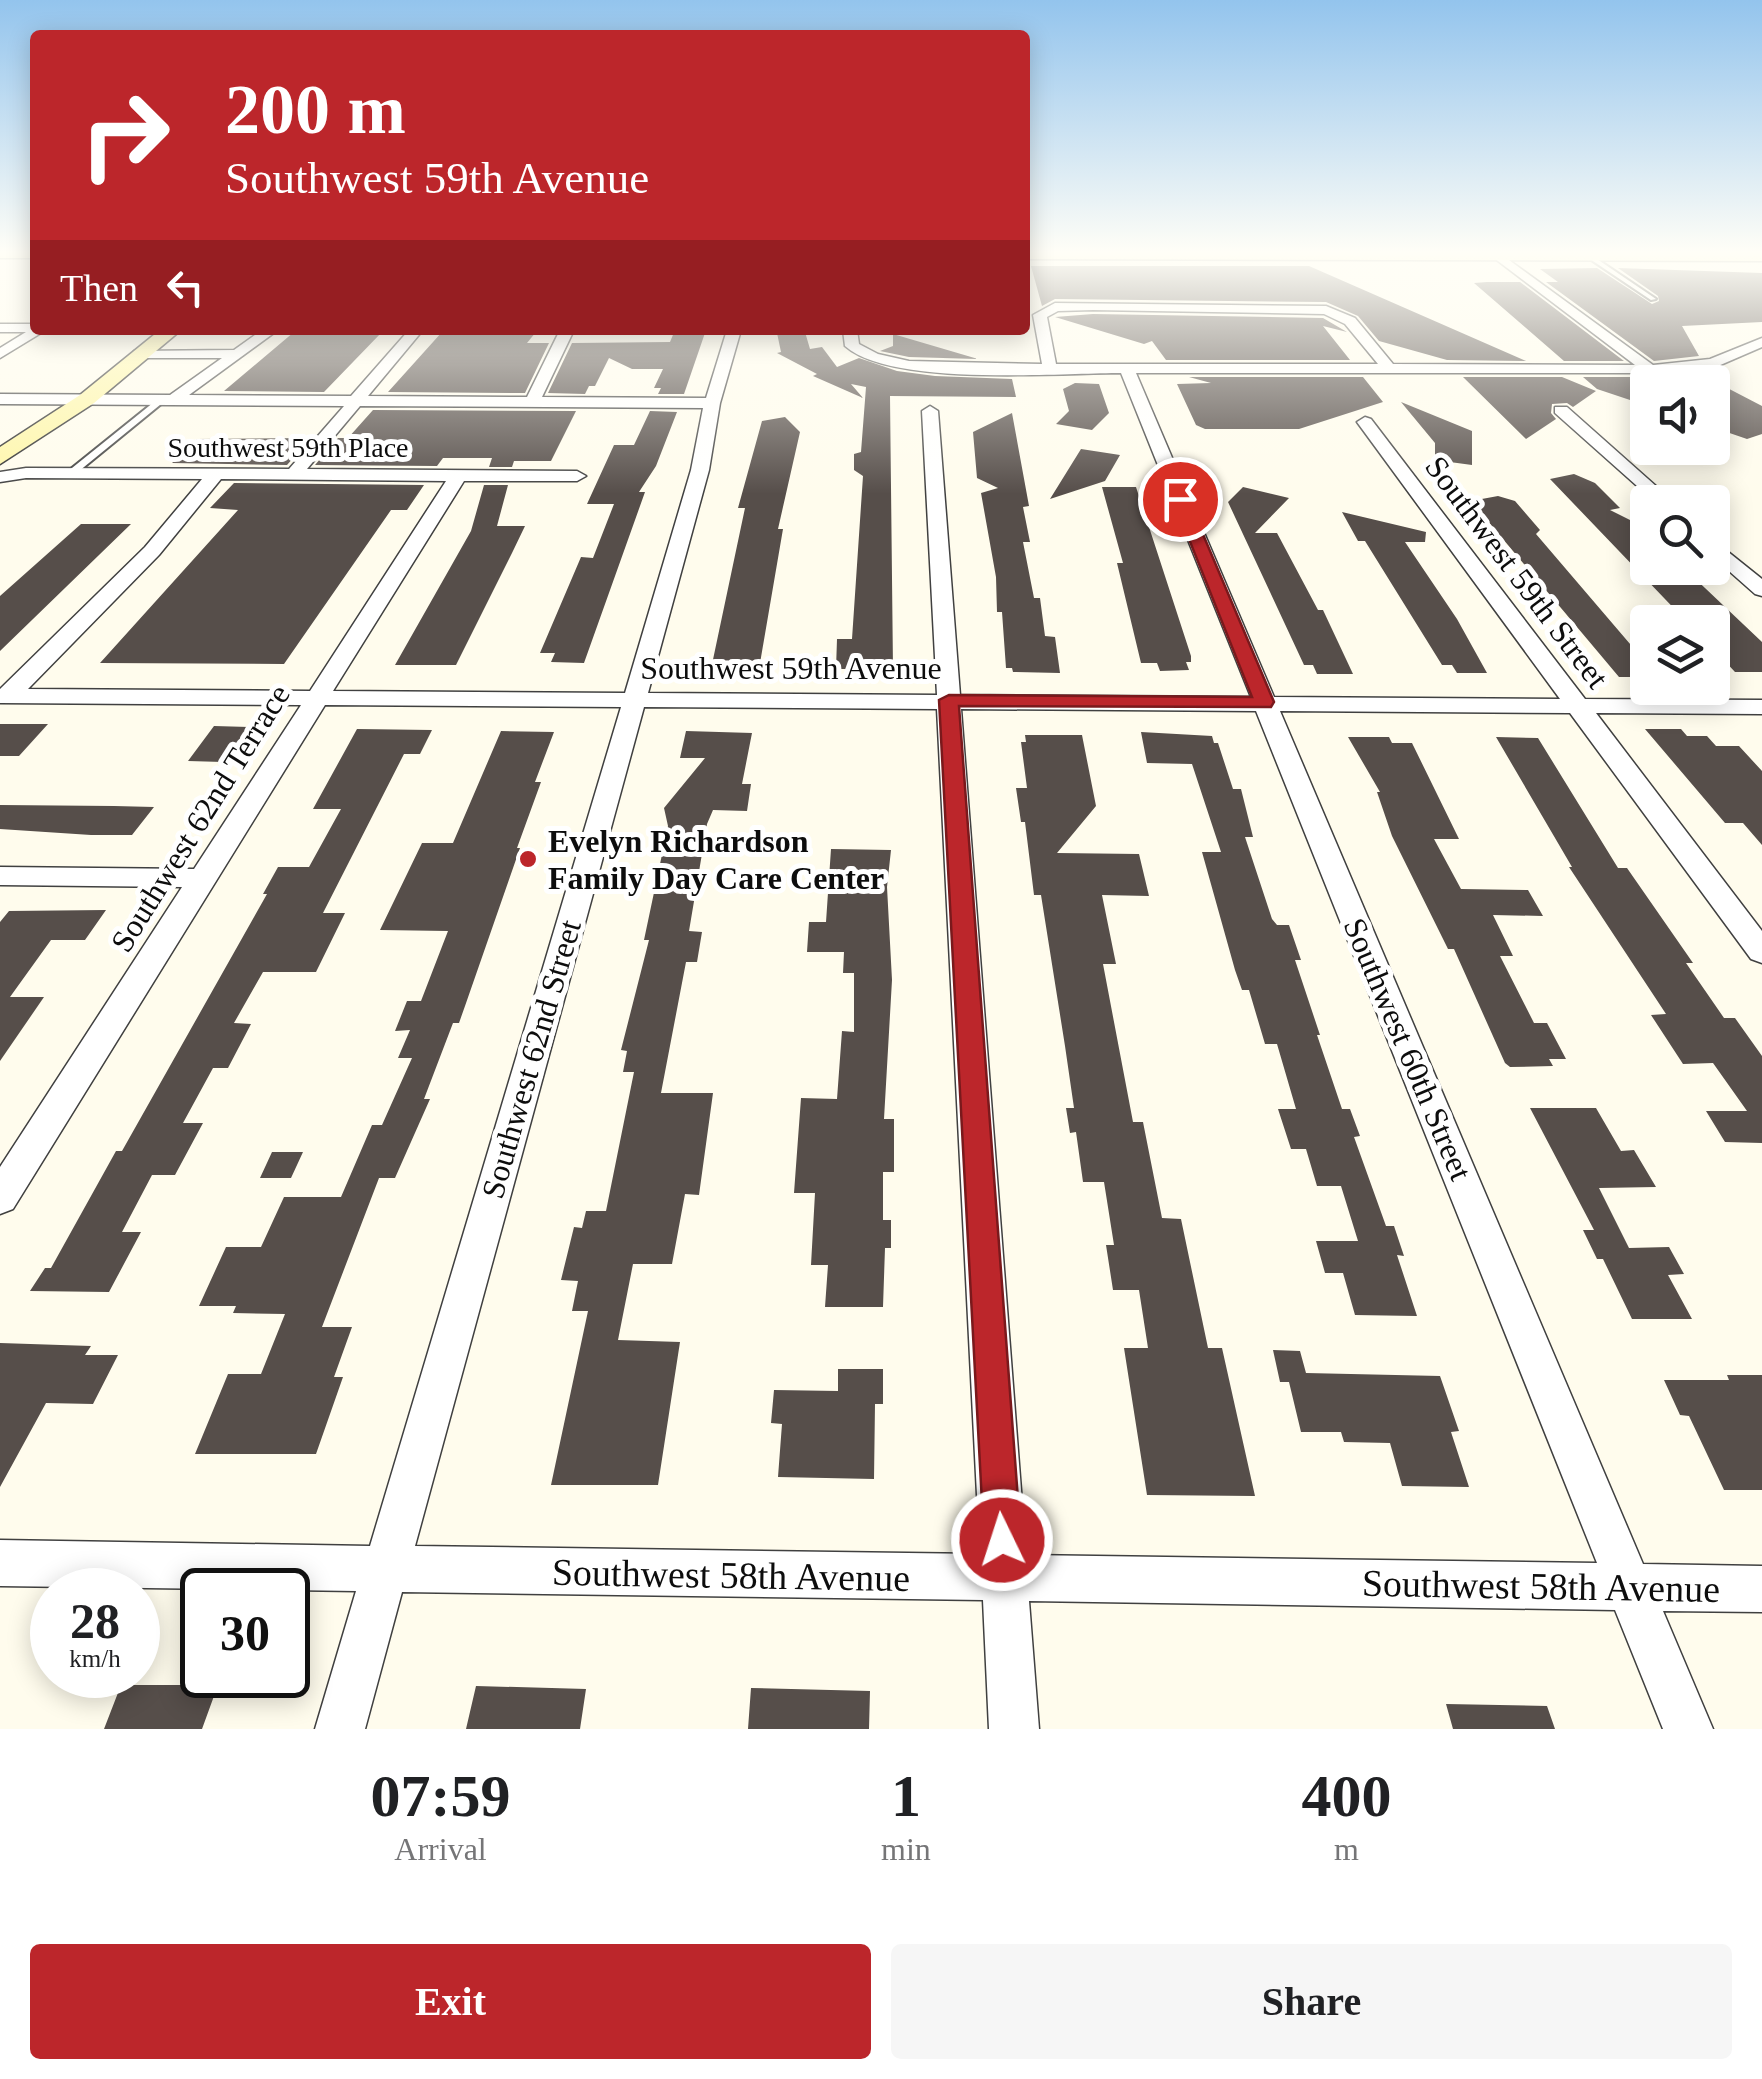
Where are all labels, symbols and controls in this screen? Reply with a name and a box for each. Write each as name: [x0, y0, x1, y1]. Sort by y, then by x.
icon: right: [60, 70, 190, 200]
text: 200 m: [225, 71, 406, 148]
text: Southwest 59th Avenue: [225, 153, 649, 203]
icon: left: [158, 260, 213, 315]
text: Then: [60, 267, 138, 309]
map controls: [1630, 365, 1730, 705]
button: sound: [1630, 365, 1730, 465]
street label: Southwest 59th Place: [167, 432, 409, 463]
street label: Southwest 59th Street: [1418, 449, 1616, 695]
pin: [1138, 457, 1223, 542]
icon: arrive: [1153, 472, 1208, 527]
button: search: [1630, 485, 1730, 585]
button: layers: [1630, 605, 1730, 705]
street label: Southwest 59th Avenue: [640, 650, 942, 686]
street label: Southwest 62nd Terrace: [103, 678, 297, 958]
place label: Evelyn Richardson Family Day Care Center: [548, 823, 884, 896]
marker: Evelyn Richardson Family Day Care Center: [517, 848, 539, 870]
street label: Southwest 60th Street: [1337, 913, 1479, 1185]
street label: Southwest 62nd Street: [474, 916, 588, 1202]
position arrow: [950, 1488, 1054, 1592]
street label: Southwest 58th Avenue: [552, 1551, 910, 1599]
street label: Southwest 58th Avenue: [1362, 1562, 1720, 1610]
speed limit sign: 30: [180, 1568, 310, 1698]
text: 28: [70, 1593, 120, 1649]
text: km/h: [69, 1645, 121, 1672]
text: 07:59: [371, 1763, 511, 1829]
text: 1: [891, 1763, 921, 1829]
text: 400: [1301, 1763, 1391, 1829]
text: Arrival: [394, 1831, 487, 1867]
text: min: [881, 1831, 931, 1867]
text: m: [1334, 1831, 1359, 1867]
button: Exit: [30, 1944, 871, 2059]
button: Share: [891, 1944, 1732, 2059]

